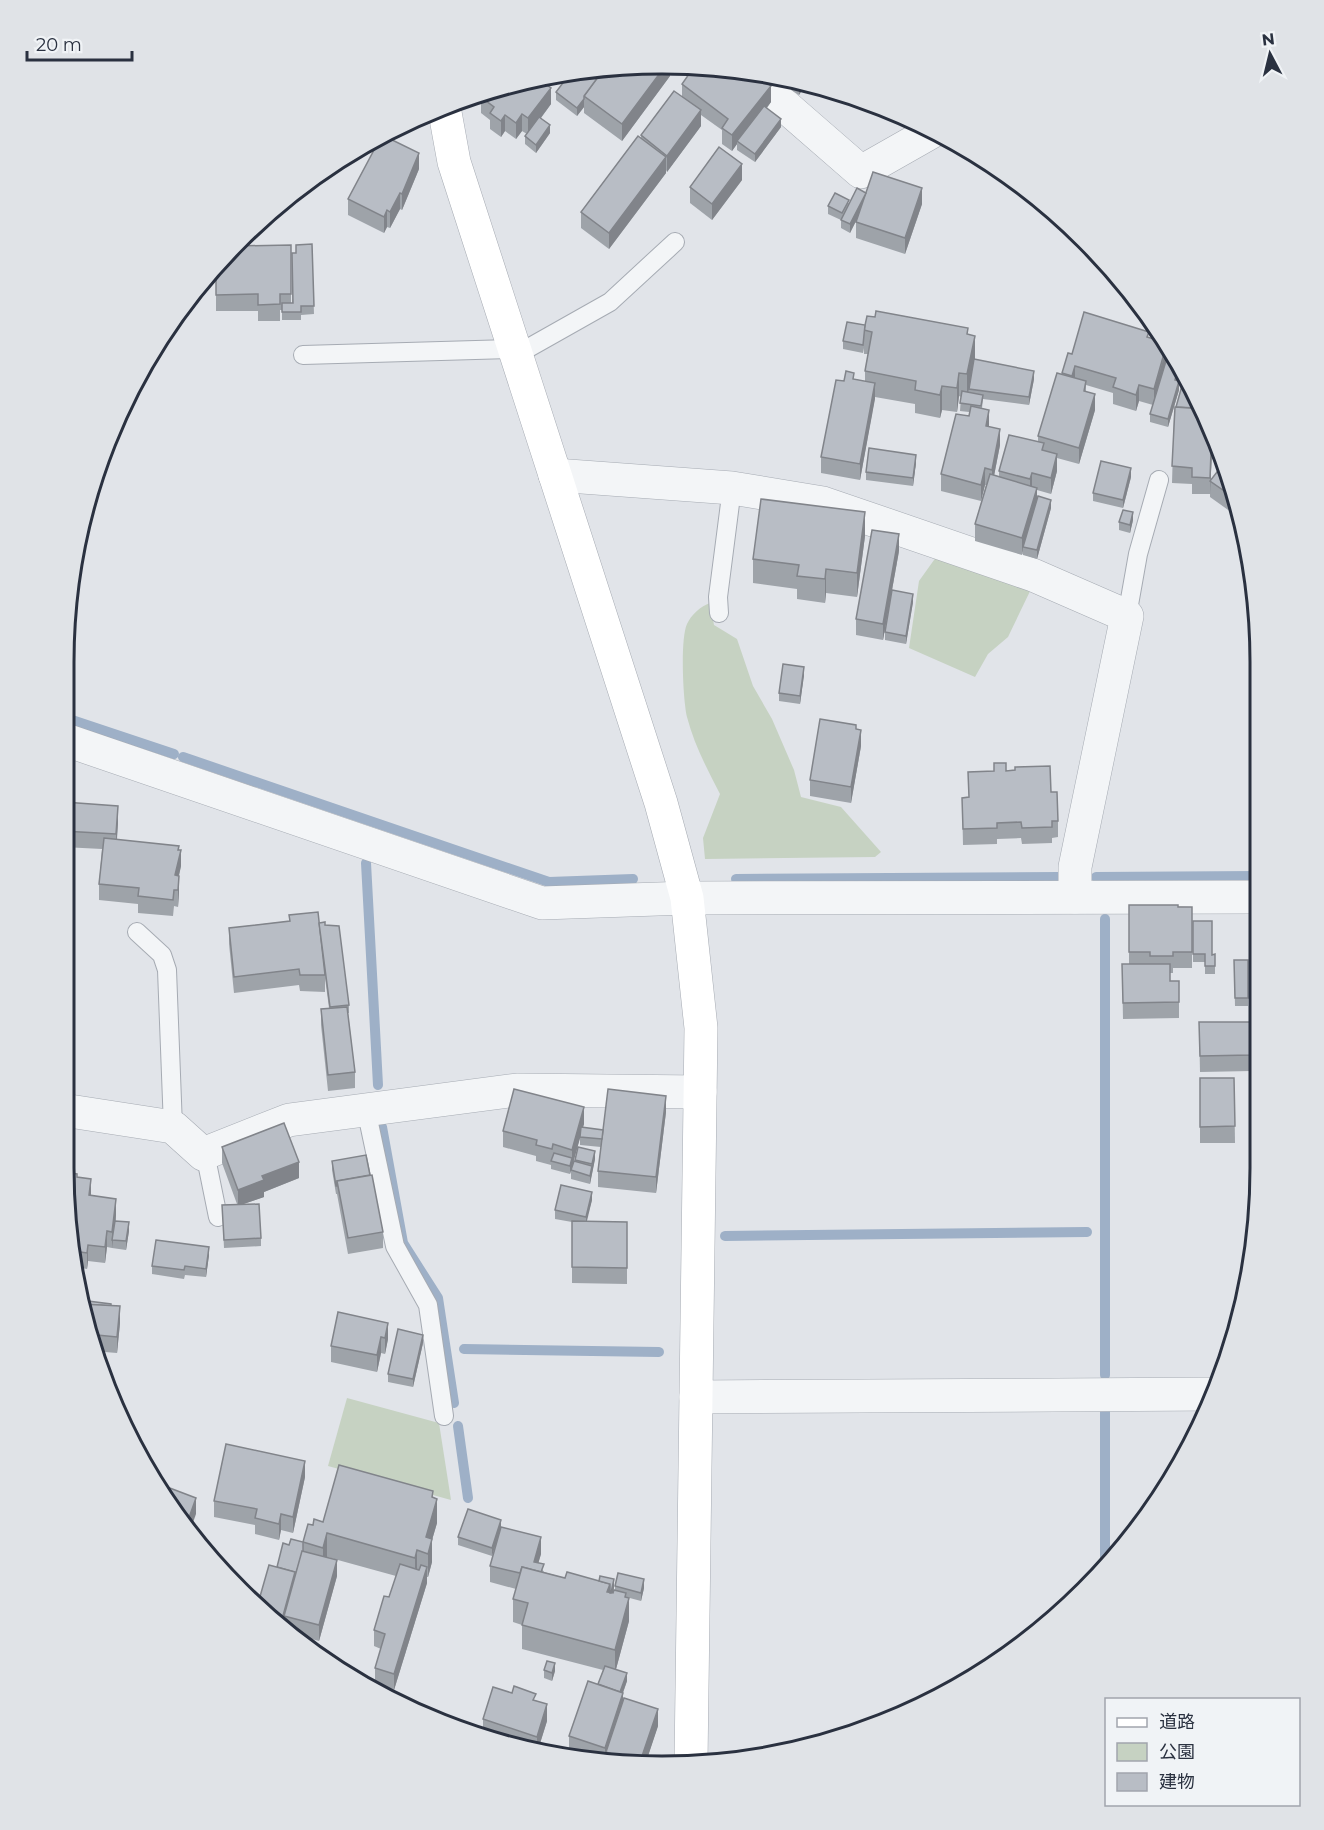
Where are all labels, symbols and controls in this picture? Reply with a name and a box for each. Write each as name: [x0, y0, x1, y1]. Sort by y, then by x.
scale bar: [27, 24, 132, 62]
north arrow: [1240, 24, 1300, 84]
text: N: [1261, 29, 1276, 50]
text: 20 m: [36, 34, 82, 56]
legend: [1105, 1698, 1300, 1806]
text: 道路: [1159, 1711, 1195, 1733]
text: 公園: [1159, 1741, 1195, 1763]
text: 建物: [1159, 1771, 1195, 1793]

